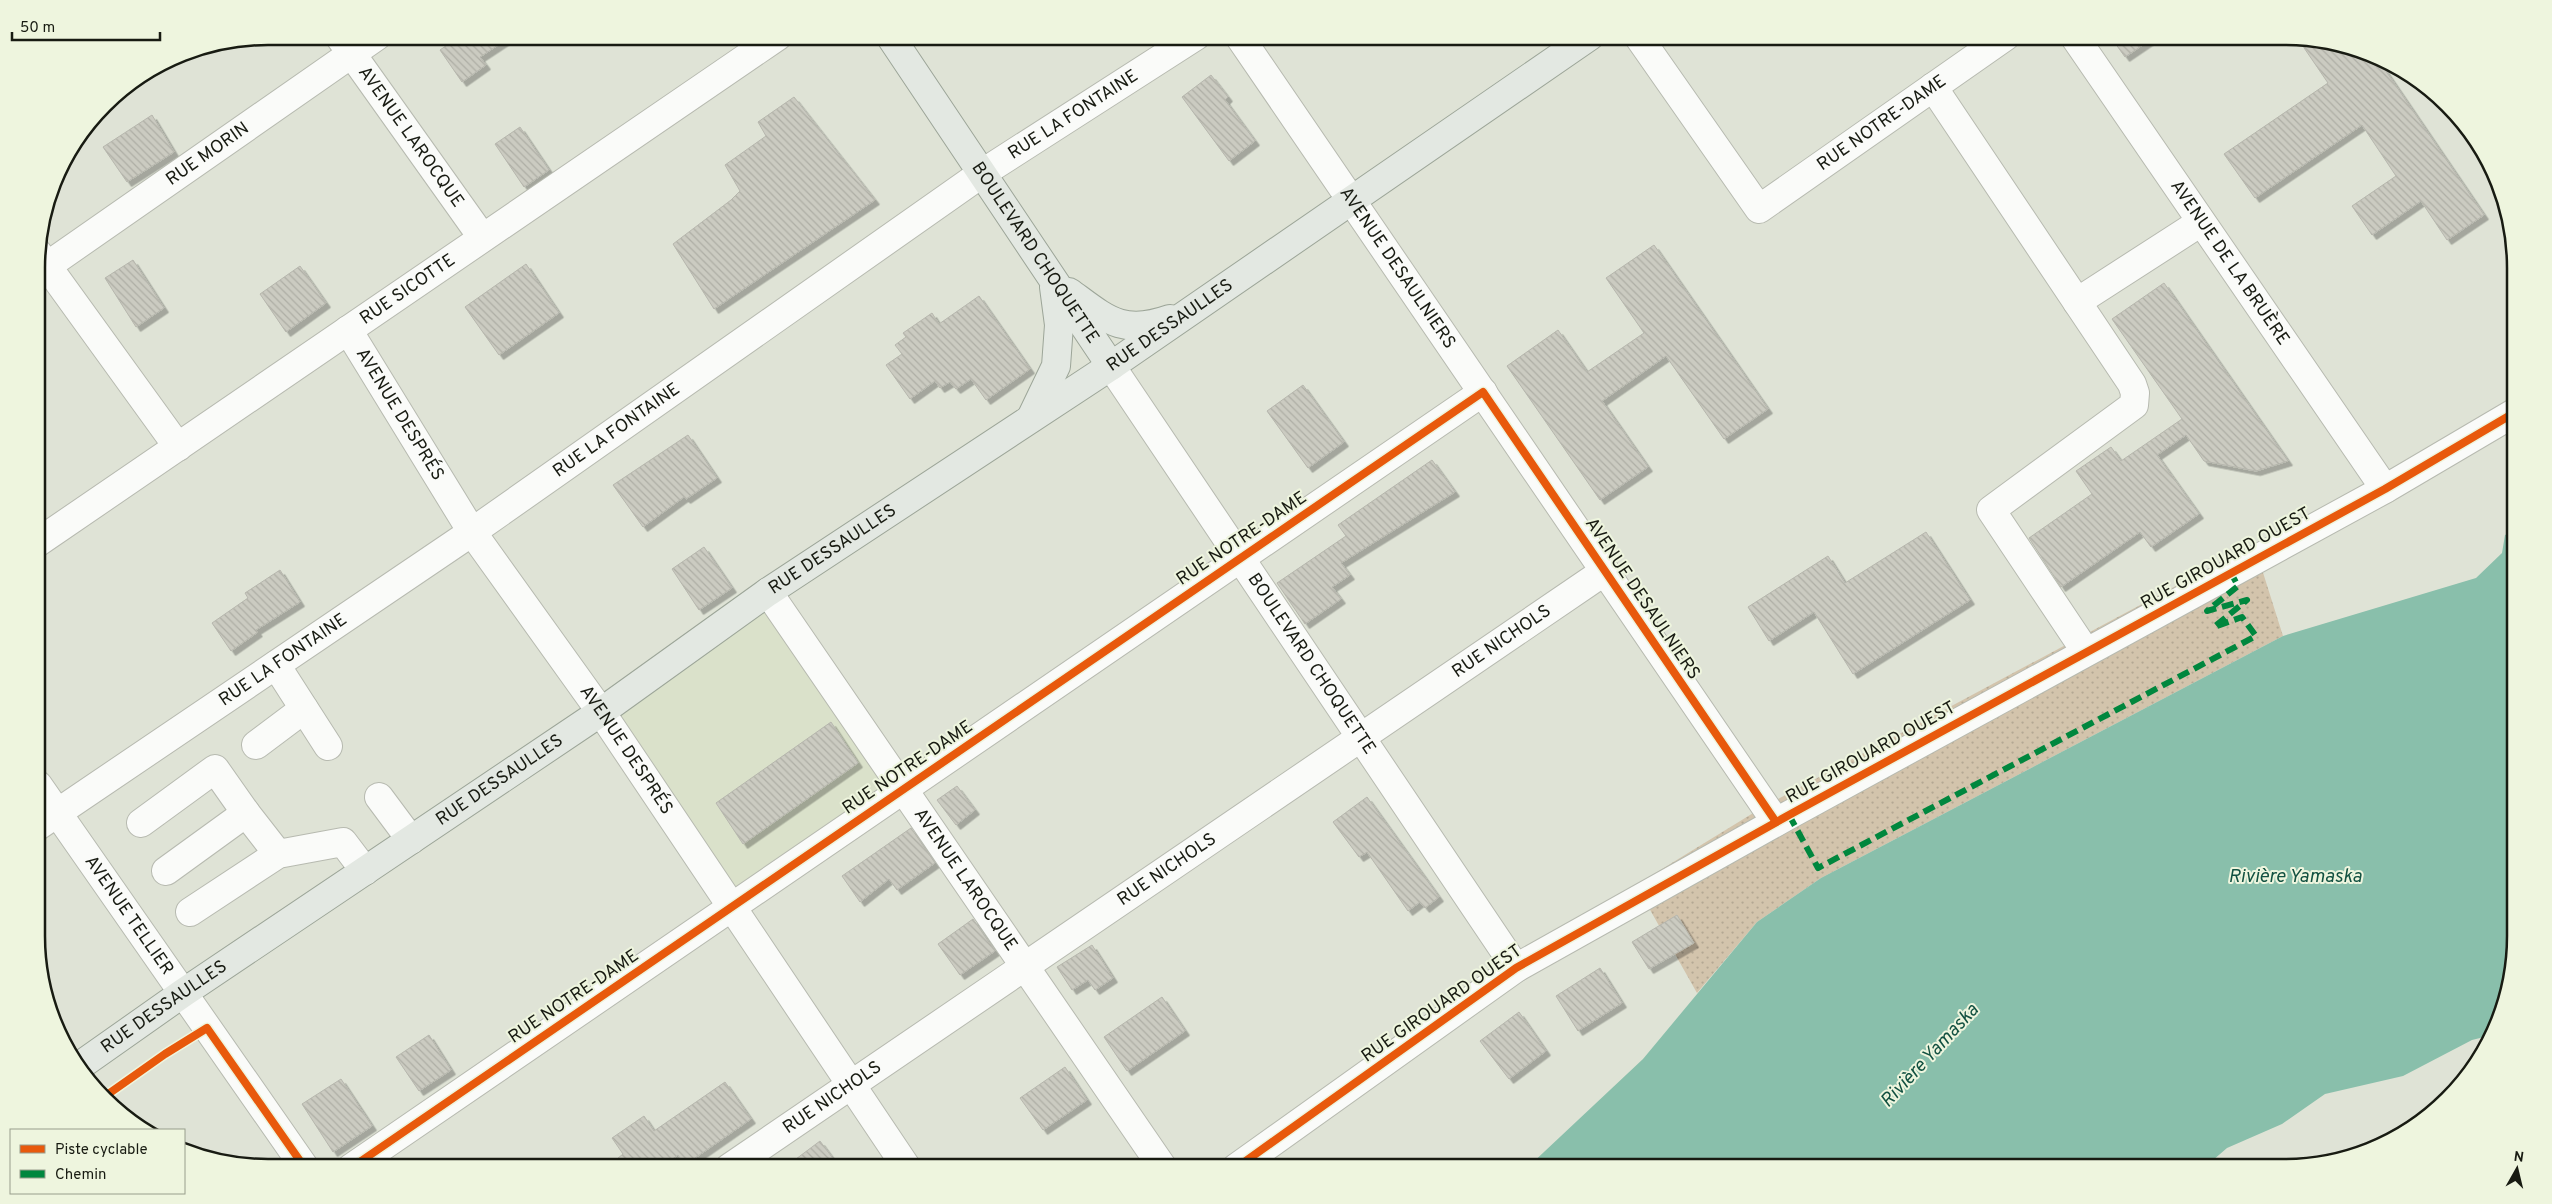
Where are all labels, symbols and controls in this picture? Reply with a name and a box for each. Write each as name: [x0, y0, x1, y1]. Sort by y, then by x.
scale bar: [12, 10, 160, 42]
text: 50 m: [20, 19, 55, 38]
street label: AVENUE LAROCQUE: [353, 62, 469, 212]
street label: RUE LA FONTAINE: [1004, 65, 1143, 165]
street label: RUE NOTRE-DAME: [1813, 70, 1951, 176]
street label: RUE MORIN: [161, 117, 254, 191]
street label: BOULEVARD CHOQUETTE: [966, 158, 1104, 348]
street label: AVENUE DE LA BRUÈRE: [2165, 176, 2294, 350]
street label: AVENUE DESAULNIERS: [1334, 183, 1461, 353]
street label: RUE SICOTTE: [355, 249, 460, 330]
street label: RUE DESSAULLES: [1102, 274, 1238, 377]
street label: AVENUE DESPRÉS: [350, 344, 449, 485]
street label: RUE LA FONTAINE: [549, 378, 685, 483]
street label: RUE NOTRE-DAME: [1172, 487, 1312, 591]
street label: RUE DESSAULLES: [764, 499, 901, 600]
street label: RUE GIROUARD OUEST: [2137, 503, 2315, 615]
street label: AVENUE DESAULNIERS: [1579, 514, 1705, 684]
street label: BOULEVARD CHOQUETTE: [1242, 569, 1381, 759]
street label: RUE NICHOLS: [1448, 600, 1556, 683]
street label: RUE LA FONTAINE: [214, 608, 352, 712]
street label: AVENUE DESPRÉS: [574, 681, 678, 819]
street label: RUE GIROUARD OUEST: [1782, 697, 1960, 809]
street label: RUE NOTRE-DAME: [838, 716, 978, 820]
street label: RUE DESSAULLES: [432, 729, 568, 831]
street label: AVENUE LAROCQUE: [908, 804, 1022, 956]
street label: RUE NICHOLS: [1113, 828, 1221, 911]
street label: AVENUE TELLIER: [79, 851, 179, 980]
water label: Rivière Yamaska: [2228, 865, 2362, 889]
street label: RUE GIROUARD OUEST: [1357, 940, 1527, 1068]
street label: RUE NOTRE-DAME: [504, 945, 644, 1049]
street label: RUE DESSAULLES: [96, 955, 232, 1059]
water label: Rivière Yamaska: [1876, 999, 1984, 1113]
street label: RUE NICHOLS: [778, 1056, 886, 1139]
legend: [10, 1129, 185, 1194]
text: Piste cyclable: [55, 1141, 148, 1160]
north arrow: [2492, 1144, 2542, 1194]
text: N: [2512, 1148, 2525, 1167]
text: Chemin: [55, 1166, 107, 1185]

